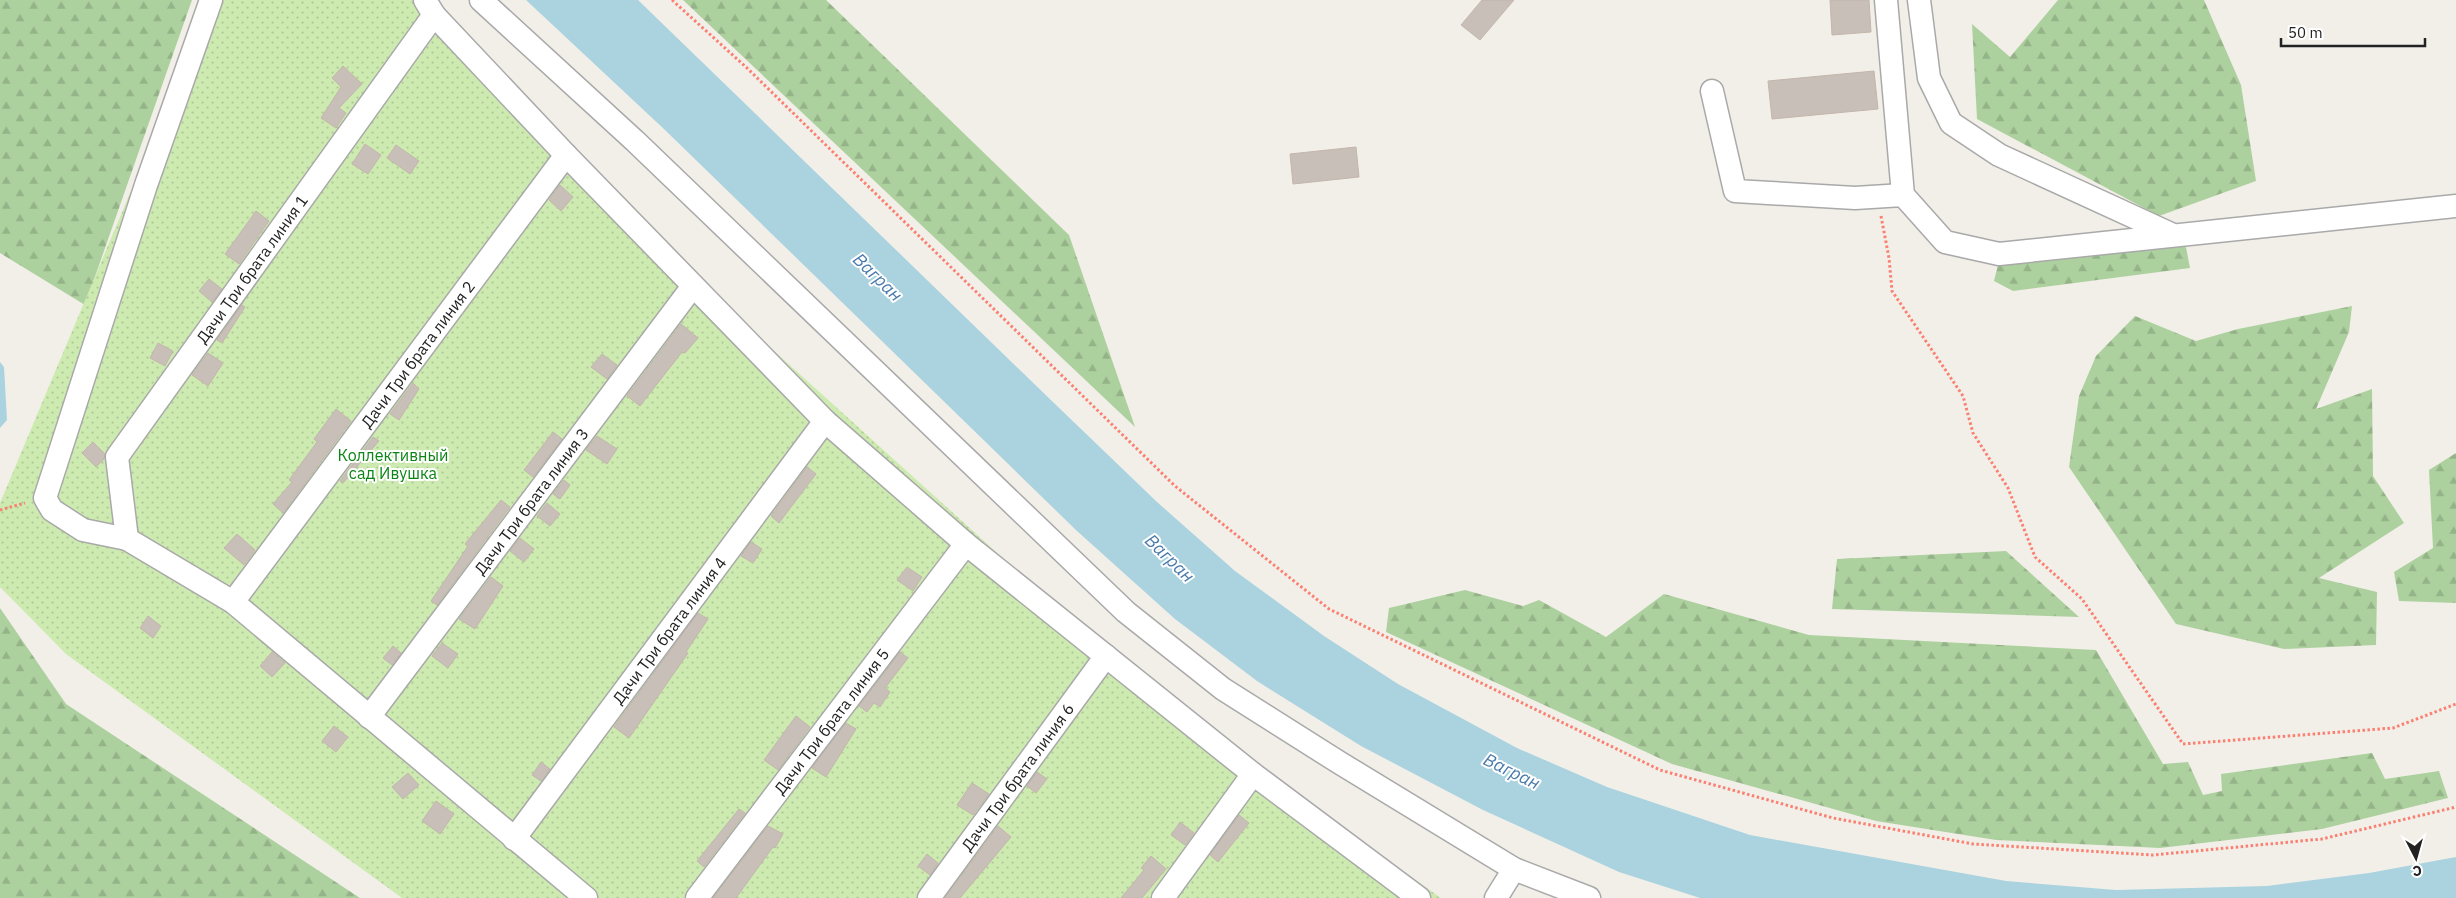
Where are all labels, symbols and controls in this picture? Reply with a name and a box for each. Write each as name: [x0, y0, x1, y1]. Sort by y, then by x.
scale bar: [2281, 15, 2425, 47]
text: 50 m: [2288, 23, 2323, 42]
street label: Дачи Три брата линия 1: [192, 191, 312, 347]
water label: Вагран: [848, 248, 908, 306]
street label: Дачи Три брата линия 2: [356, 277, 479, 432]
street label: Дачи Три брата линия 3: [470, 424, 593, 578]
park label: Коллективный сад Ивушка: [337, 445, 449, 483]
water label: Вагран: [1140, 529, 1200, 587]
street label: Дачи Три брата линия 4: [608, 553, 730, 708]
street label: Дачи Три брата линия 5: [769, 644, 893, 798]
street label: Дачи Три брата линия 6: [957, 699, 1078, 855]
water label: Вагран: [1480, 747, 1544, 795]
north arrow: [2391, 833, 2441, 883]
text: С: [2412, 862, 2423, 880]

